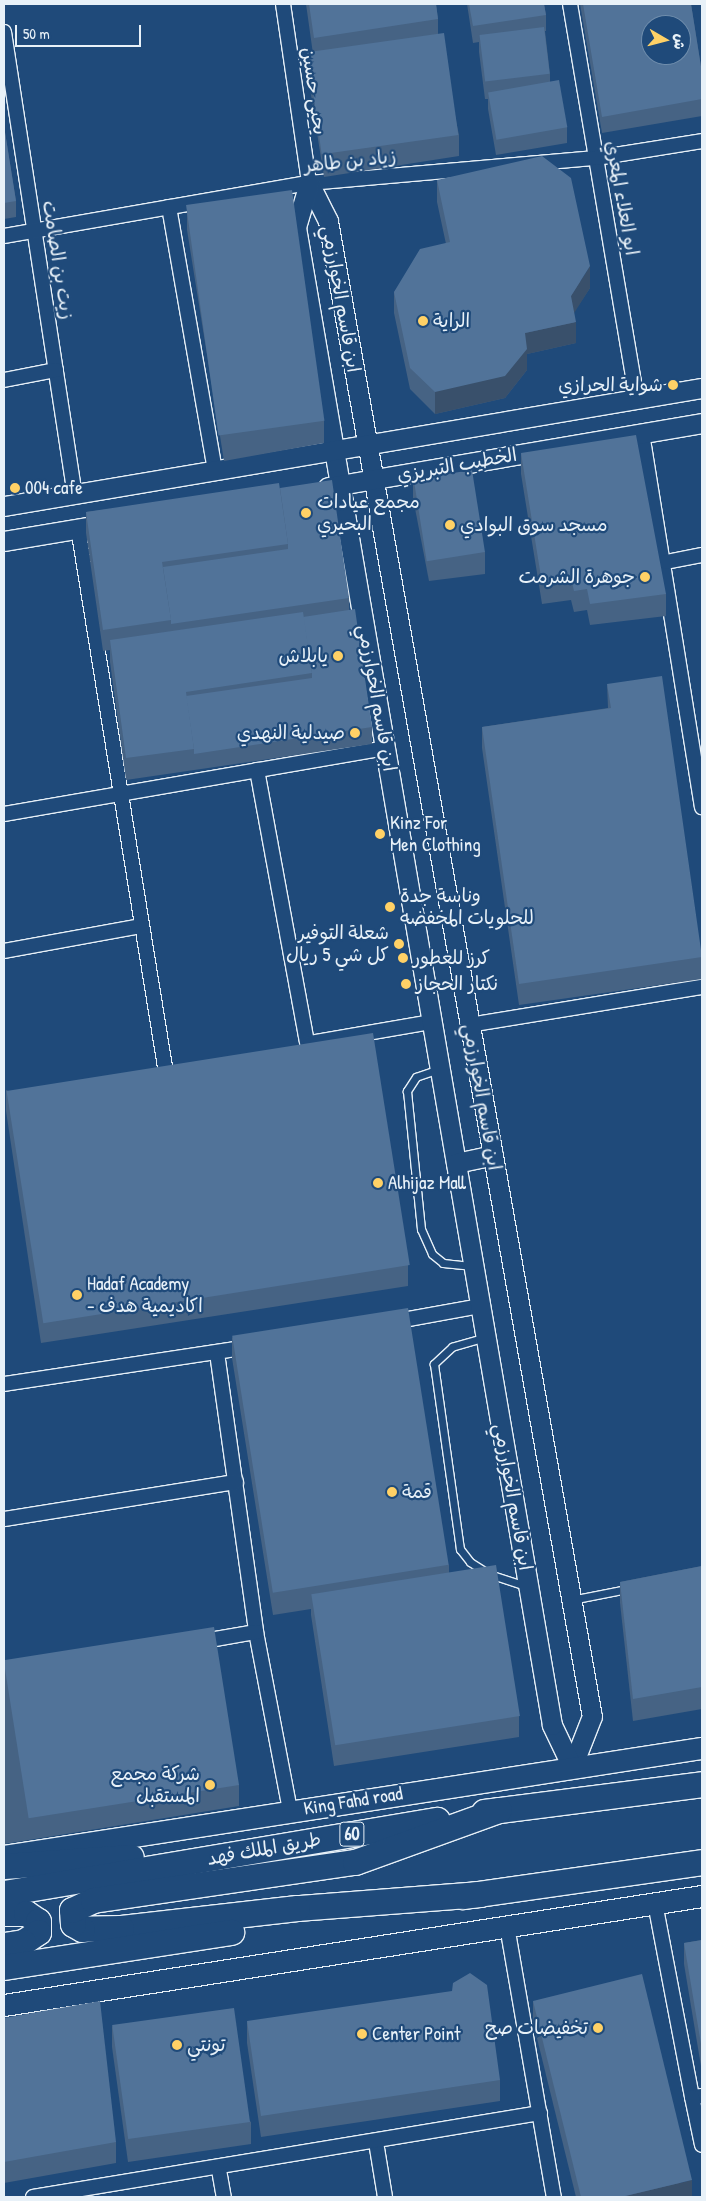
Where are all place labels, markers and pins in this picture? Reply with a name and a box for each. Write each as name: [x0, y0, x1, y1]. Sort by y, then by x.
place label: الراية: [433, 310, 470, 332]
marker: الراية: [417, 315, 429, 327]
place label: شواية الحرازي: [558, 374, 663, 396]
marker: شواية الحرازي: [667, 379, 679, 391]
place label: 004 cafe: [25, 477, 83, 499]
marker: 004 cafe: [9, 482, 21, 494]
place label: مجمع عيادات البحيري: [317, 491, 420, 535]
marker: مجمع عيادات البحيري: [299, 506, 313, 520]
place label: مسجد سوق البوادي: [460, 514, 608, 536]
marker: مسجد سوق البوادي: [444, 519, 456, 531]
place label: جوهرة الشرمت: [519, 566, 635, 588]
marker: جوهرة الشرمت: [639, 571, 651, 583]
place label: يابلاش: [279, 645, 328, 667]
marker: يابلاش: [332, 650, 344, 662]
place label: صيدلية النهدي: [237, 722, 345, 744]
marker: صيدلية النهدي: [349, 727, 361, 739]
place label: Kinz For Men Clothing: [390, 812, 481, 856]
marker: Kinz For Men Clothing: [374, 828, 386, 840]
place label: وناسة جدة للحلويات المخفضه: [400, 885, 534, 929]
marker: وناسة جدة للحلويات المخفضه: [384, 901, 396, 913]
place label: شعلة التوفير كل شي 5 ريال: [286, 922, 389, 966]
marker: شعلة التوفير كل شي 5 ريال: [393, 938, 405, 950]
place label: كرز للعطور: [413, 947, 490, 969]
marker: كرز للعطور: [397, 952, 409, 964]
place label: نكتار الحجاز: [416, 973, 498, 995]
marker: نكتار الحجاز: [400, 978, 412, 990]
place label: Alhijaz Mall: [388, 1172, 466, 1194]
marker: Alhijaz Mall: [372, 1177, 384, 1189]
place label: Hadaf Academy - اكاديمية هدف: [87, 1273, 203, 1317]
marker: Hadaf Academy - اكاديمية هدف: [71, 1289, 83, 1301]
place label: قمة: [402, 1481, 432, 1503]
marker: قمة: [386, 1486, 398, 1498]
place label: شركة مجمع المستقبل: [111, 1763, 200, 1807]
marker: شركة مجمع المستقبل: [204, 1779, 216, 1791]
place label: تخفيضات صح: [485, 2017, 588, 2039]
marker: تخفيضات صح: [592, 2022, 604, 2034]
place label: Center Point: [372, 2023, 461, 2045]
marker: Center Point: [356, 2028, 368, 2040]
place label: تونتي: [187, 2034, 226, 2056]
marker: تونتي: [171, 2039, 183, 2051]

